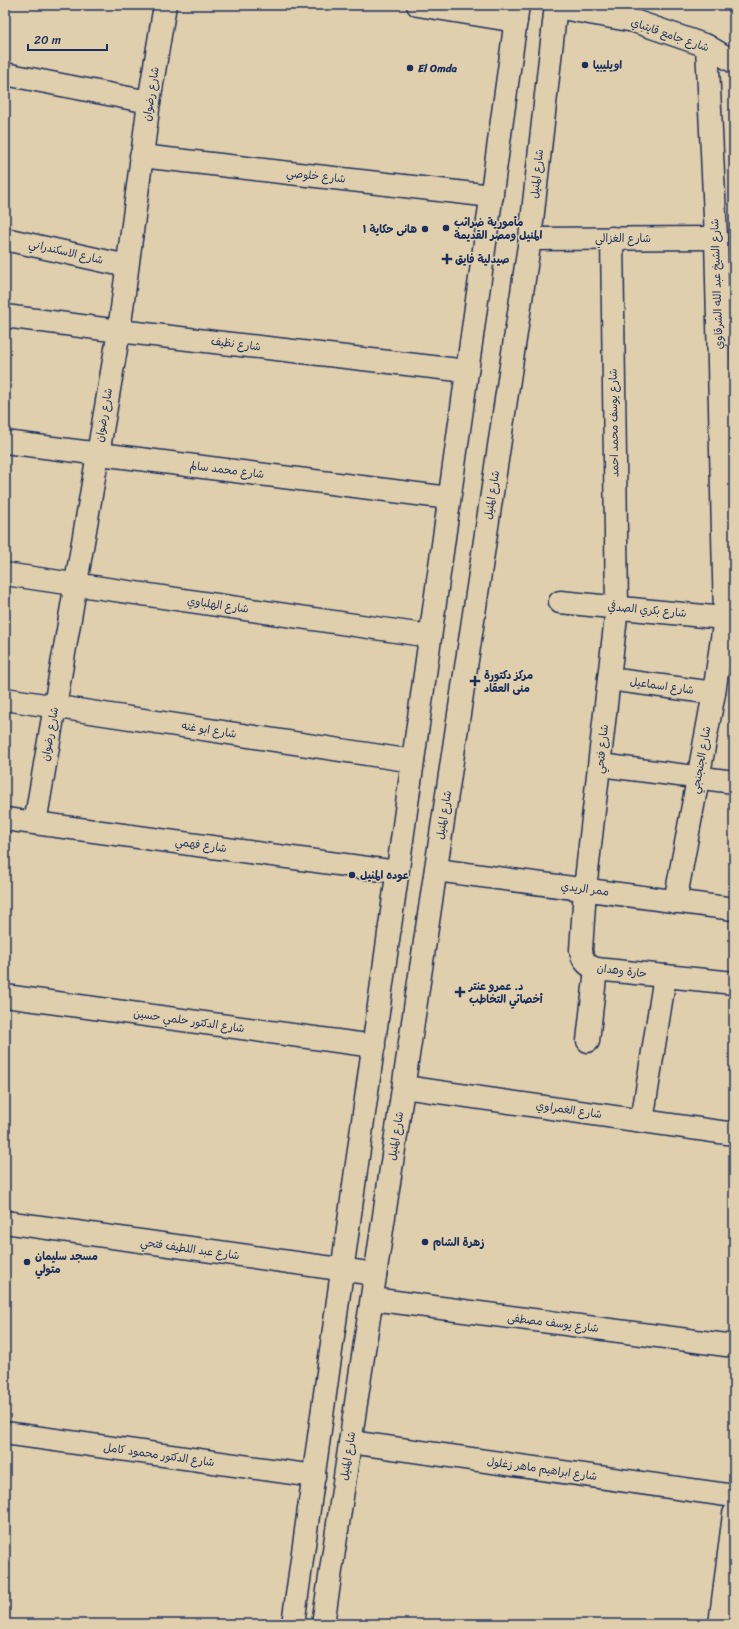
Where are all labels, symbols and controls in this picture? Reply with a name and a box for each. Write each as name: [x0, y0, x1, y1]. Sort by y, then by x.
street label: شارع جامع قايتباي: [628, 13, 712, 57]
scale bar: [28, 26, 107, 52]
text: 20 m: [34, 29, 61, 51]
place label: اويليبيا: [593, 56, 622, 75]
place label: El Omda: [418, 59, 457, 78]
marker: اويليبيا: [580, 60, 590, 70]
marker: El Omda: [405, 63, 415, 73]
street label: شارع رضوان: [137, 65, 165, 123]
street label: شارع المنيل: [525, 148, 549, 200]
street label: شارع خلوصي: [285, 163, 347, 190]
place label: مأمورية ضرائب المنيل ومصر القديمة: [454, 213, 543, 245]
street label: شارع الشيخ عبد الله الشرقاوي: [705, 218, 729, 350]
place label: هانى حكاية ١: [363, 220, 417, 239]
marker: مأمورية ضرائب المنيل ومصر القديمة: [441, 223, 451, 233]
marker: هانى حكاية ١: [420, 224, 430, 234]
street label: شارع الغزالي: [595, 229, 651, 249]
street label: شارع الاسكندراني: [27, 234, 105, 271]
place label: صيدلية فايق: [455, 250, 510, 269]
marker: صيدلية فايق: [442, 254, 452, 264]
street label: شارع نظيف: [210, 332, 262, 356]
street label: شارع يوسف محمد احمد: [604, 368, 624, 478]
street label: شارع رضوان: [90, 386, 118, 444]
street label: شارع محمد سالم: [189, 456, 265, 484]
street label: شارع المنيل: [479, 469, 505, 521]
street label: شارع الهلباوي: [186, 591, 250, 619]
street label: شارع بكري الصدفي: [607, 597, 687, 623]
place label: مركز دكتورة منى العقاد: [484, 666, 533, 698]
street label: شارع اسماعيل: [629, 672, 695, 700]
marker: مركز دكتورة منى العقاد: [469, 675, 481, 687]
street label: شارع رضوان: [36, 705, 64, 763]
street label: شارع ابو غنه: [180, 716, 238, 744]
street label: شارع فتحي: [590, 723, 615, 775]
street label: شارع الجنجنجي: [686, 725, 717, 795]
street label: شارع المنيل: [431, 789, 457, 841]
street label: شارع فهمي: [174, 832, 228, 859]
place label: عوده المنيل: [360, 866, 409, 885]
marker: عوده المنيل: [347, 870, 357, 880]
street label: ممر الريدي: [560, 877, 610, 901]
street label: حارة وهدان: [596, 959, 648, 983]
place label: د. عمرو عنتر أخصائي التخاطب: [468, 977, 543, 1009]
marker: د. عمرو عنتر أخصائي التخاطب: [454, 986, 466, 998]
street label: شارع الدكتور حلمي حسين: [132, 1004, 246, 1039]
street label: شارع الغمراوي: [535, 1096, 603, 1124]
street label: شارع المنيل: [383, 1110, 409, 1162]
street label: شارع عبد اللطيف فتحي: [139, 1233, 241, 1266]
place label: زهرة الشام: [433, 1233, 484, 1252]
marker: زهرة الشام: [420, 1237, 430, 1247]
place label: مسجد سليمان متولي: [35, 1247, 98, 1279]
marker: مسجد سليمان متولي: [22, 1257, 32, 1267]
street label: شارع يوسف مصطفى: [506, 1308, 600, 1338]
street label: شارع المنيل: [335, 1430, 361, 1482]
street label: شارع الدكتور محمود كامل: [102, 1438, 216, 1472]
street label: شارع ابراهيم ماهر زغلول: [486, 1452, 598, 1486]

